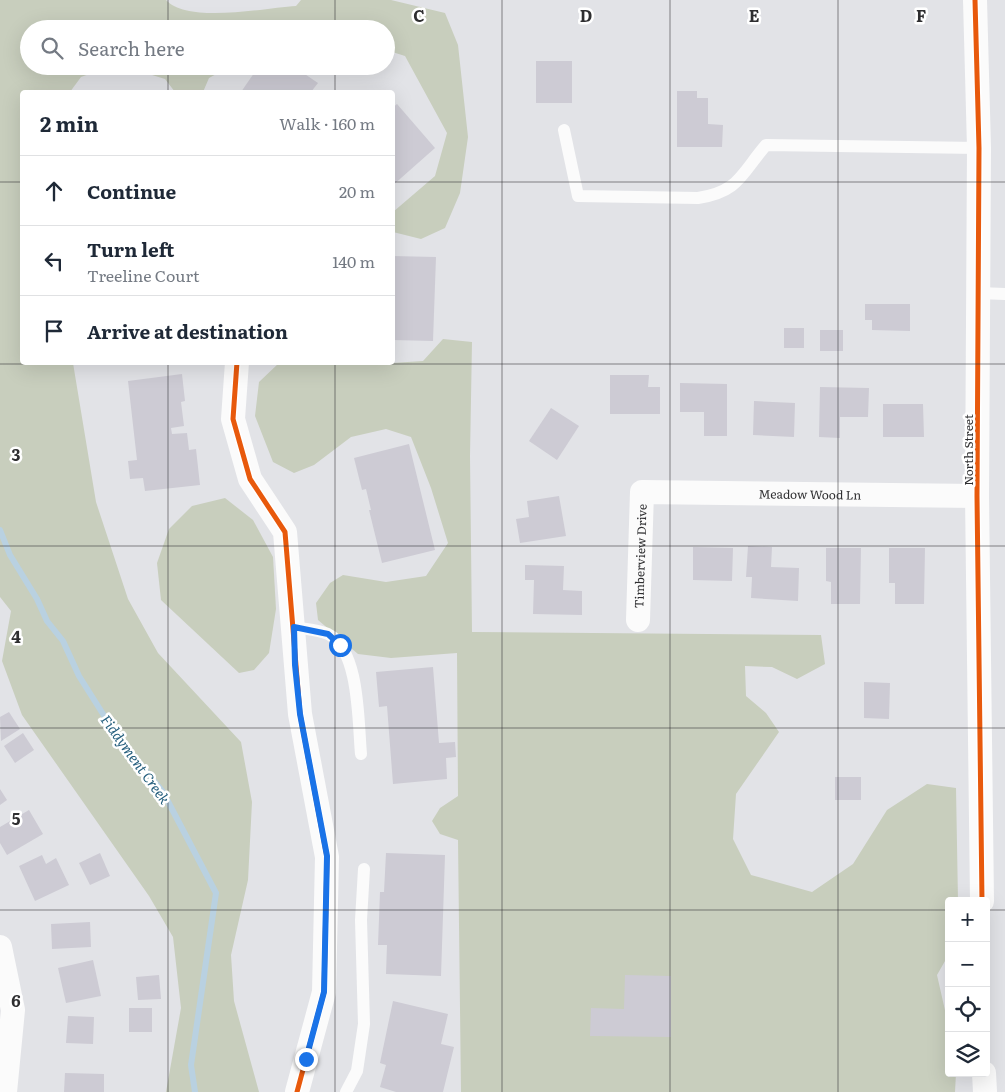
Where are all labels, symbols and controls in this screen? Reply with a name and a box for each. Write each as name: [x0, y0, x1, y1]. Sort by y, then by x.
text: C: [413, 3, 425, 27]
text: D: [580, 3, 592, 27]
text: E: [749, 3, 760, 27]
text: F: [916, 3, 926, 27]
search box: [20, 20, 395, 75]
icon: search: [38, 34, 66, 62]
text: Search here: [78, 34, 185, 62]
text: 2 min: [40, 107, 99, 138]
text: Walk · 160 m: [279, 111, 375, 135]
icon: ahead: [40, 177, 68, 205]
text: Continue: [87, 177, 176, 205]
text: 20 m: [339, 179, 375, 203]
text: Turn left: [87, 235, 174, 263]
icon: left: [40, 247, 68, 275]
text: 140 m: [332, 249, 375, 273]
text: Treeline Court: [87, 263, 200, 287]
icon: arrive: [40, 317, 68, 345]
text: Arrive at destination: [87, 317, 288, 345]
street label: North Street: [959, 414, 977, 486]
text: 3: [12, 442, 21, 466]
street label: Meadow Wood Ln: [758, 484, 861, 504]
street label: Timberview Drive: [629, 503, 651, 609]
text: 4: [11, 624, 21, 648]
route start: [329, 634, 352, 657]
water label: Fiddyment Creek: [97, 710, 175, 808]
text: 5: [12, 806, 21, 830]
map controls: [945, 897, 990, 1077]
button: +: [945, 897, 990, 942]
button: −: [945, 942, 990, 987]
button: locate: [945, 987, 990, 1032]
text: 6: [11, 988, 21, 1012]
button: layers: [945, 1032, 990, 1077]
route end: [295, 1048, 318, 1071]

